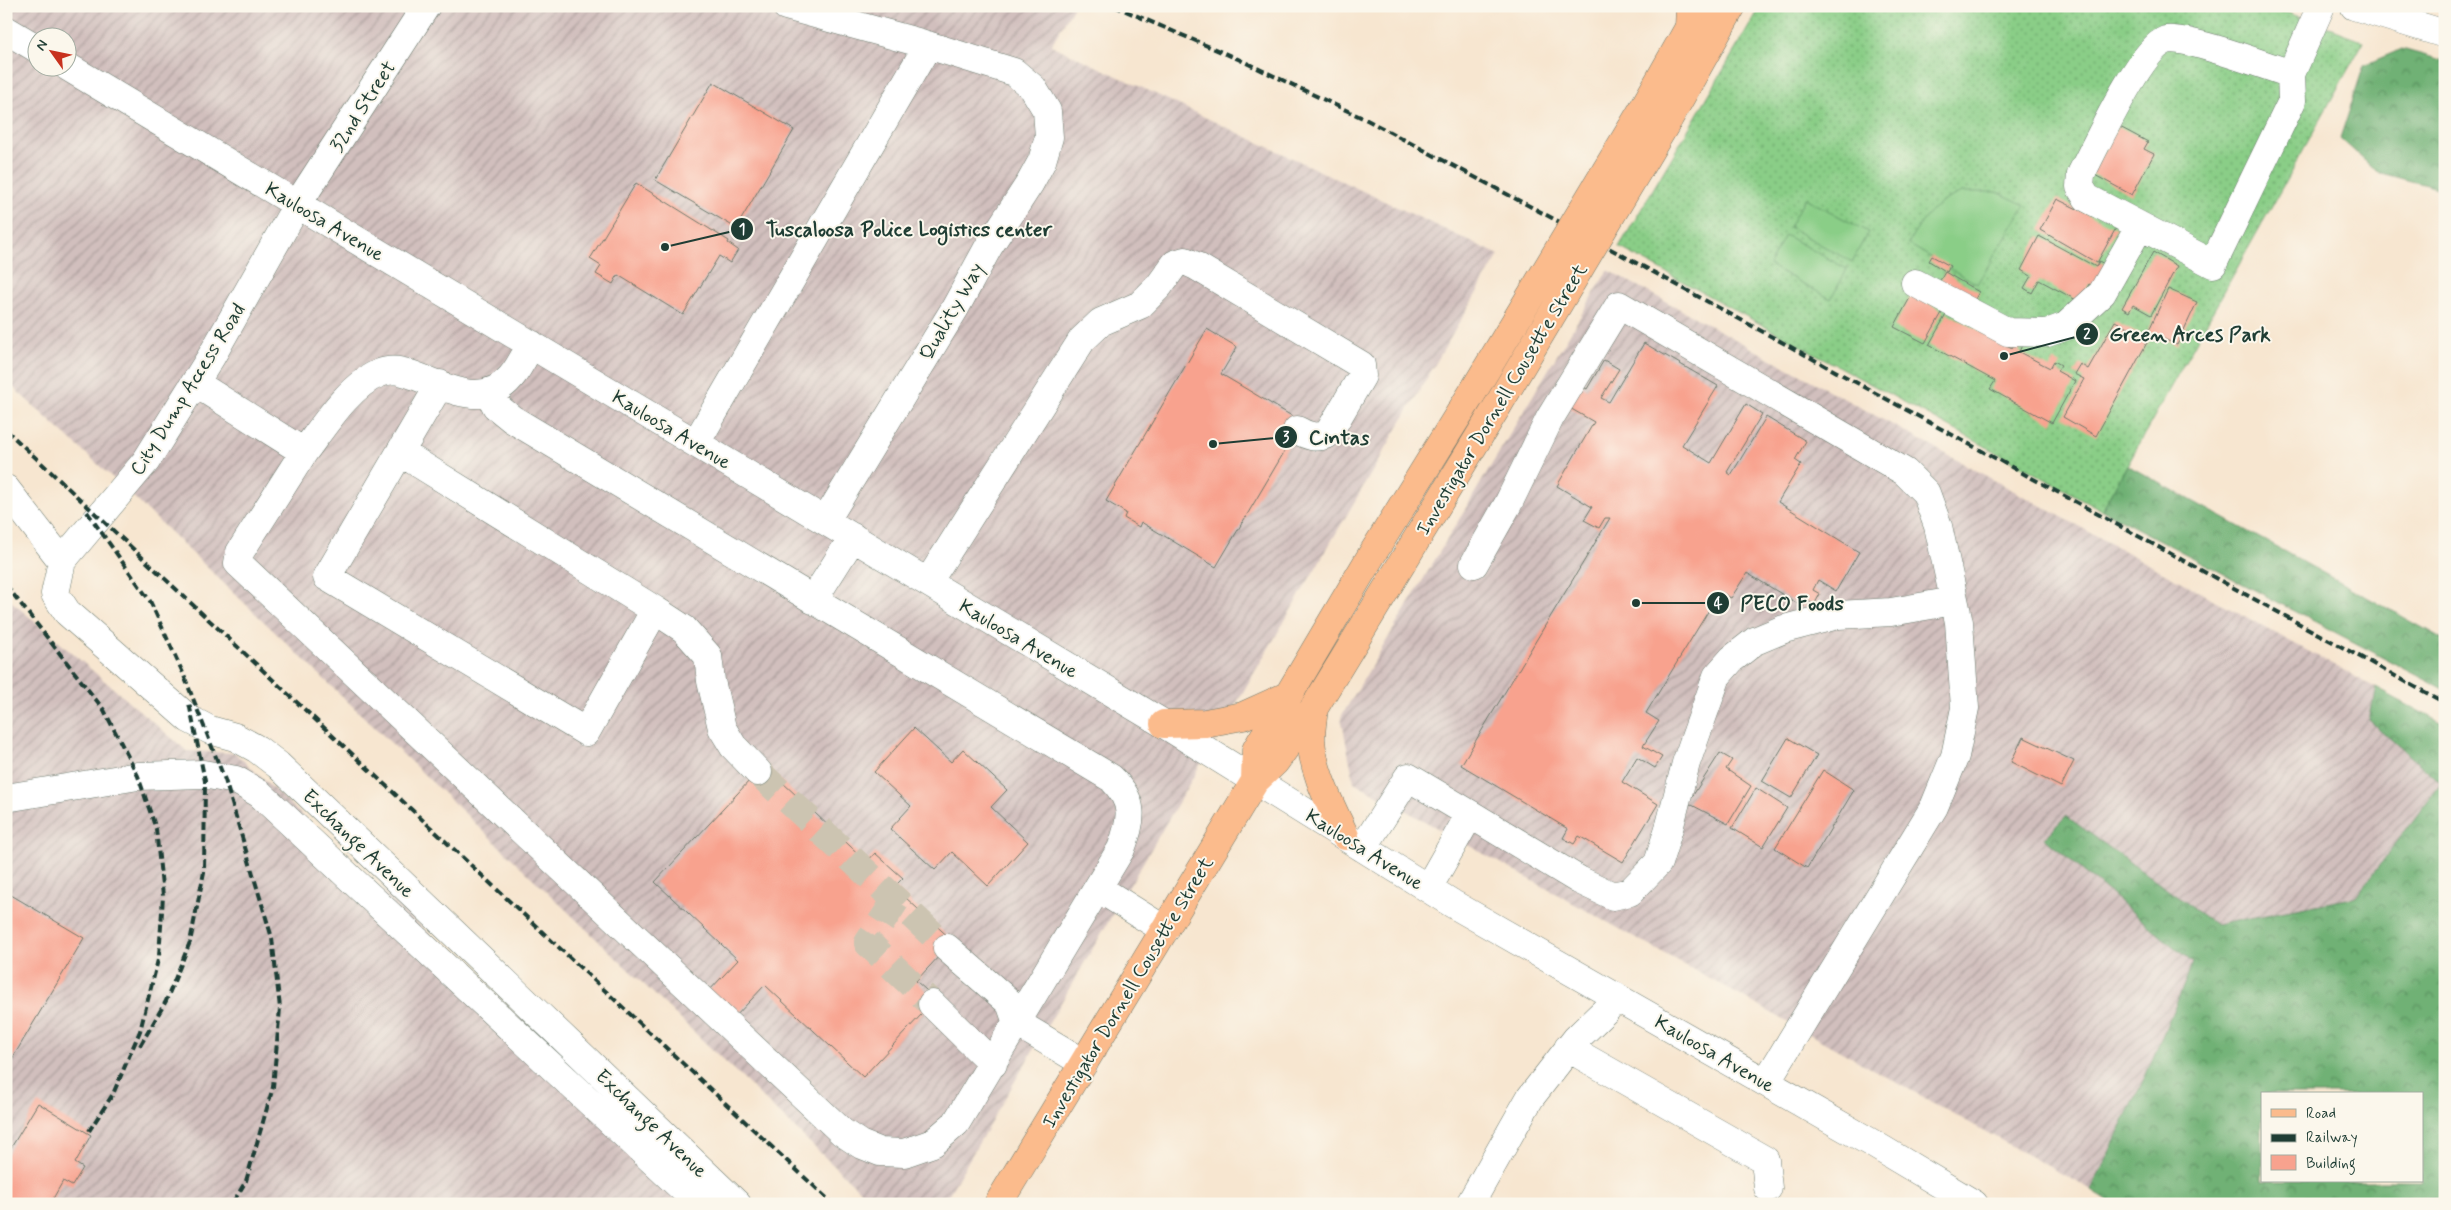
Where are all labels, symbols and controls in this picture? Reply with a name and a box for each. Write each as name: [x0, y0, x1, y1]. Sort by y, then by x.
north arrow: [28, 28, 78, 78]
text: N: [32, 37, 52, 54]
street label: 32nd Street: [324, 56, 403, 158]
street label: Kauloosa Avenue: [260, 176, 389, 268]
callout: Tuscaloosa Police Logistics center: [730, 211, 1063, 247]
text: Tuscaloosa Police Logistics center: [766, 216, 1053, 246]
text: 1: [739, 220, 745, 240]
street label: Quality Way: [914, 258, 991, 365]
street label: Investigator Dornell Cousette Street: [1410, 259, 1595, 541]
street label: City Dump Access Road: [124, 299, 252, 481]
callout: Green Arces Park: [2074, 316, 2280, 352]
text: Green Arces Park: [2109, 321, 2271, 349]
text: 2: [2083, 325, 2091, 345]
street label: Kauloosa Avenue: [607, 384, 736, 476]
callout: Cintas: [1274, 419, 1379, 455]
text: Cintas: [1309, 424, 1370, 452]
text: 3: [1283, 428, 1290, 448]
callout: PECO Foods: [1705, 585, 1854, 621]
text: PECO Foods: [1740, 590, 1844, 618]
street label: Kauloosa Avenue: [954, 593, 1083, 685]
text: 4: [1714, 594, 1723, 614]
street label: Exchange Avenue: [295, 784, 420, 906]
street label: Kauloosa Avenue: [1300, 803, 1428, 897]
street label: Investigator Dornell Cousette Street: [1036, 852, 1221, 1134]
street label: Kauloosa Avenue: [1649, 1009, 1779, 1100]
street label: Exchange Avenue: [588, 1064, 713, 1186]
legend: [2261, 1092, 2424, 1182]
text: Road: [2306, 1104, 2336, 1124]
text: Railway: [2306, 1128, 2358, 1148]
text: Building: [2306, 1154, 2356, 1175]

